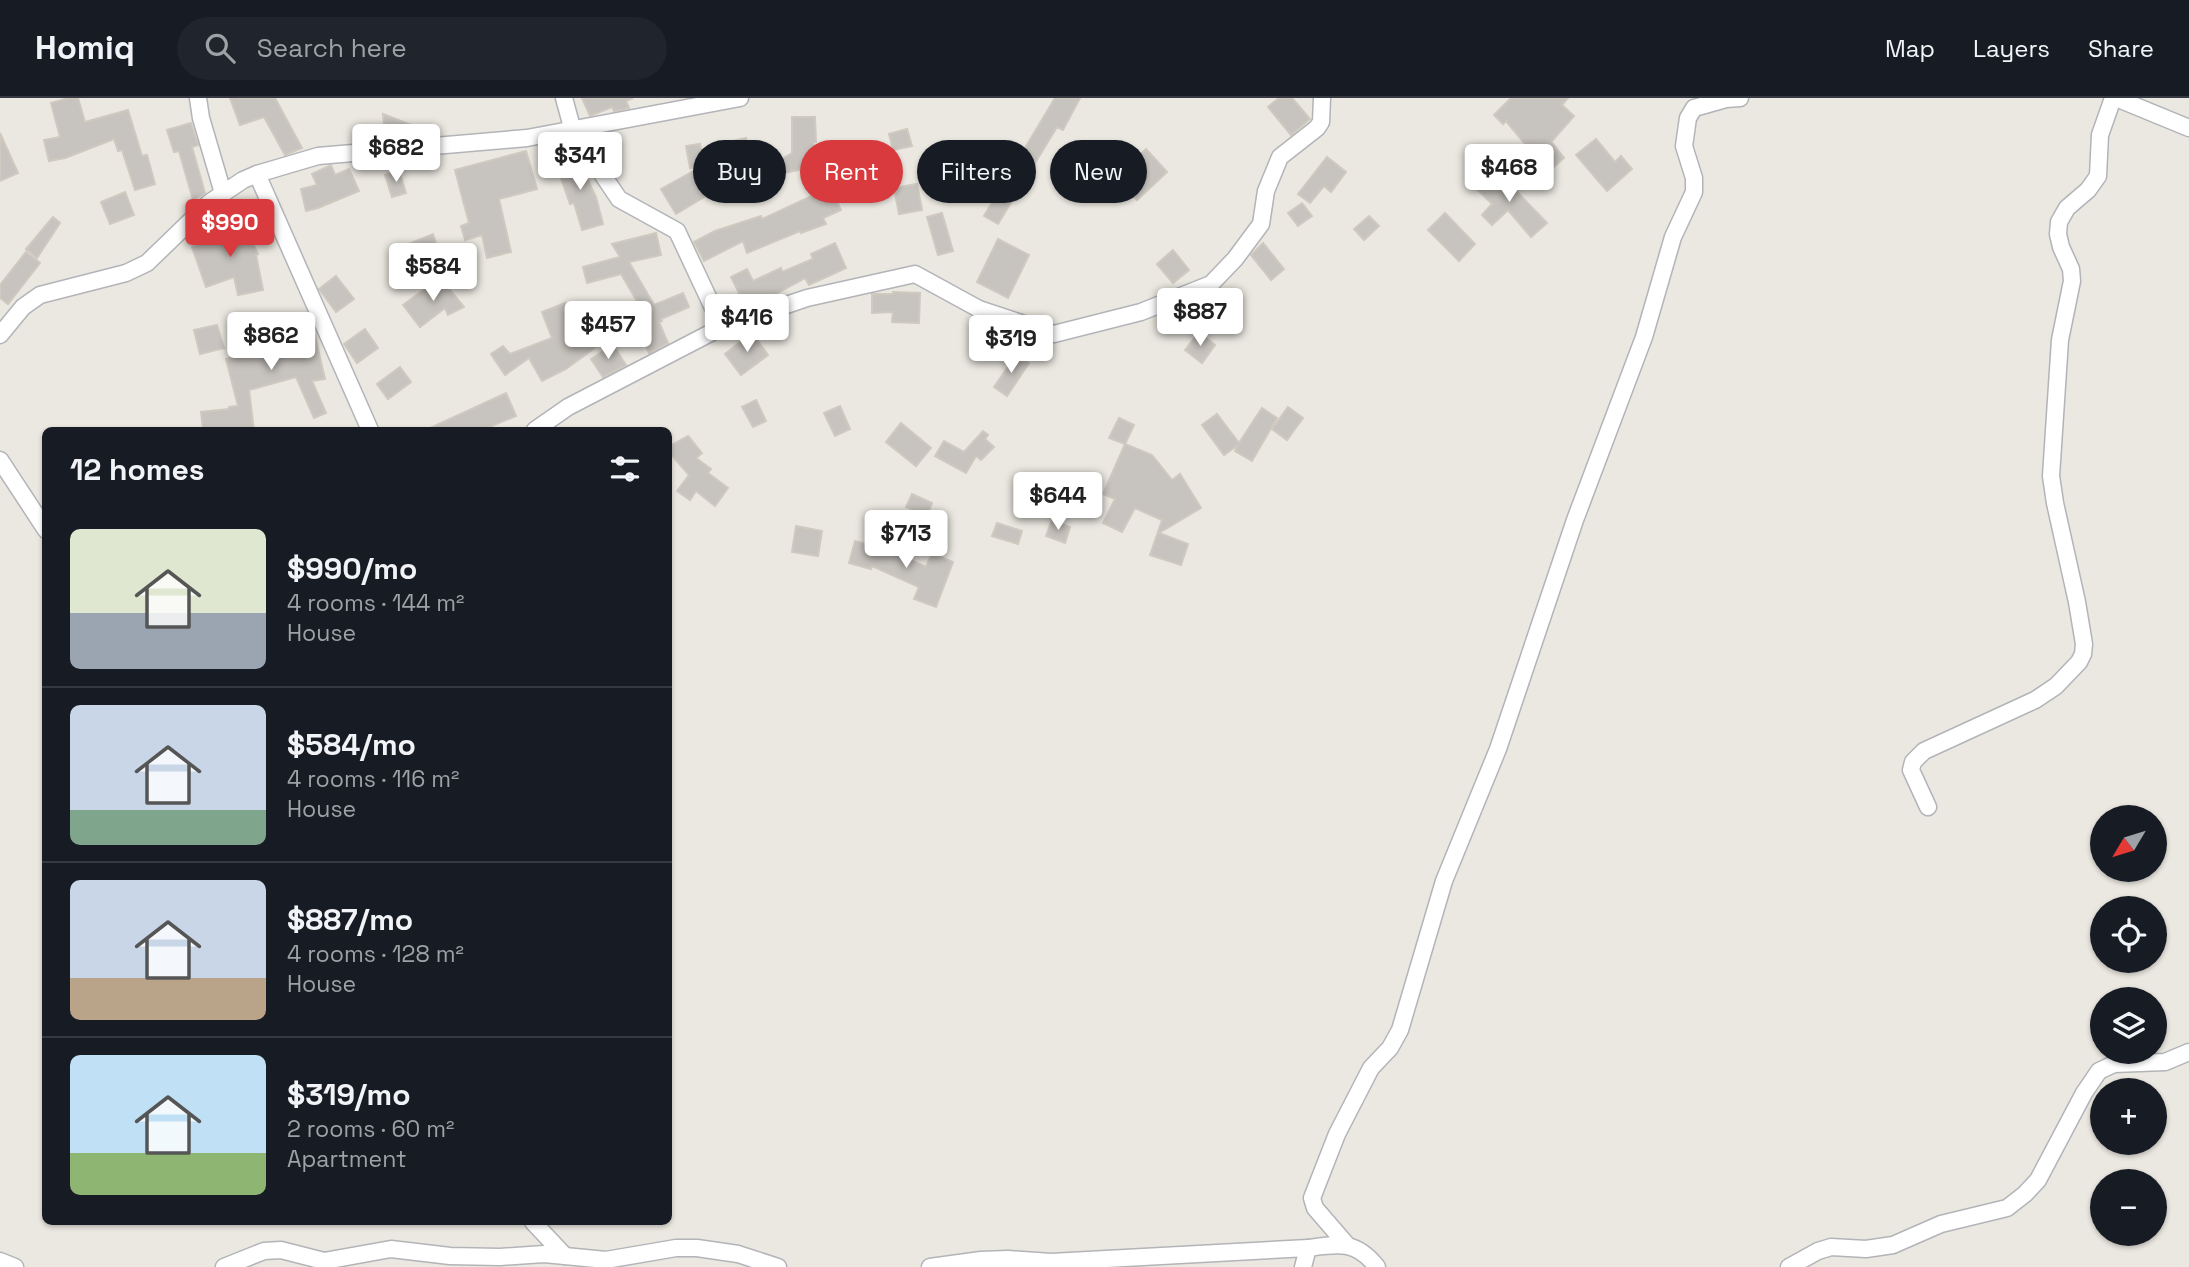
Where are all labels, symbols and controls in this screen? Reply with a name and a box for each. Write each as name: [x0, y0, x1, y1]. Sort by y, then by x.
search box: [177, 17, 667, 80]
text: Homiq: [35, 27, 135, 69]
icon: search: [201, 29, 239, 67]
text: Search here: [257, 31, 407, 65]
text: Map: [1885, 33, 1935, 64]
text: Layers: [1973, 33, 2050, 64]
text: Share: [2088, 33, 2154, 64]
pin: $682: [355, 125, 437, 184]
text: $682: [368, 132, 424, 162]
pin: $341: [539, 132, 621, 192]
text: $341: [554, 140, 606, 170]
chip: Buy: [693, 140, 786, 203]
chip: Rent: [800, 140, 903, 203]
chip: Filters: [917, 140, 1036, 203]
chip: New: [1050, 140, 1147, 203]
pin: $468: [1468, 144, 1550, 204]
text: $468: [1481, 152, 1537, 182]
pin: $990: [189, 200, 271, 259]
text: $990: [201, 207, 259, 237]
pin: $584: [392, 244, 474, 303]
text: $584: [405, 251, 461, 281]
pin: $887: [1159, 288, 1241, 348]
pin: $416: [706, 294, 788, 354]
text: $887: [1173, 296, 1227, 326]
pin: $457: [567, 302, 649, 361]
text: $416: [721, 302, 773, 332]
text: $457: [581, 309, 635, 339]
pin: $862: [230, 313, 312, 372]
pin: $319: [970, 316, 1052, 375]
text: $862: [243, 320, 299, 350]
text: $319: [985, 323, 1037, 353]
text: 12 homes: [70, 450, 205, 489]
icon: filters: [606, 450, 644, 488]
pin: $644: [1017, 472, 1099, 532]
text: $644: [1029, 480, 1087, 510]
pin: $713: [865, 510, 947, 570]
text: $713: [881, 518, 931, 548]
text: $990/mo: [287, 549, 417, 588]
icon: home: [126, 557, 210, 641]
text: 4 rooms · 144 m²: [287, 588, 464, 618]
text: House: [287, 618, 356, 648]
text: $584/mo: [287, 725, 416, 764]
icon: home: [126, 733, 210, 817]
text: 4 rooms · 116 m²: [287, 764, 459, 794]
text: House: [287, 794, 356, 824]
north arrow: [2090, 805, 2166, 882]
map controls: [2090, 805, 2167, 1246]
button: locate: [2090, 896, 2167, 973]
text: $887/mo: [287, 900, 413, 939]
icon: home: [126, 908, 210, 992]
text: 4 rooms · 128 m²: [287, 939, 464, 969]
text: House: [287, 969, 356, 999]
button: layers: [2090, 987, 2167, 1064]
text: $319/mo: [287, 1075, 411, 1114]
button: +: [2090, 1078, 2167, 1155]
icon: home: [126, 1083, 210, 1167]
text: 2 rooms · 60 m²: [287, 1114, 454, 1144]
text: Apartment: [287, 1144, 407, 1174]
button: −: [2090, 1169, 2167, 1246]

